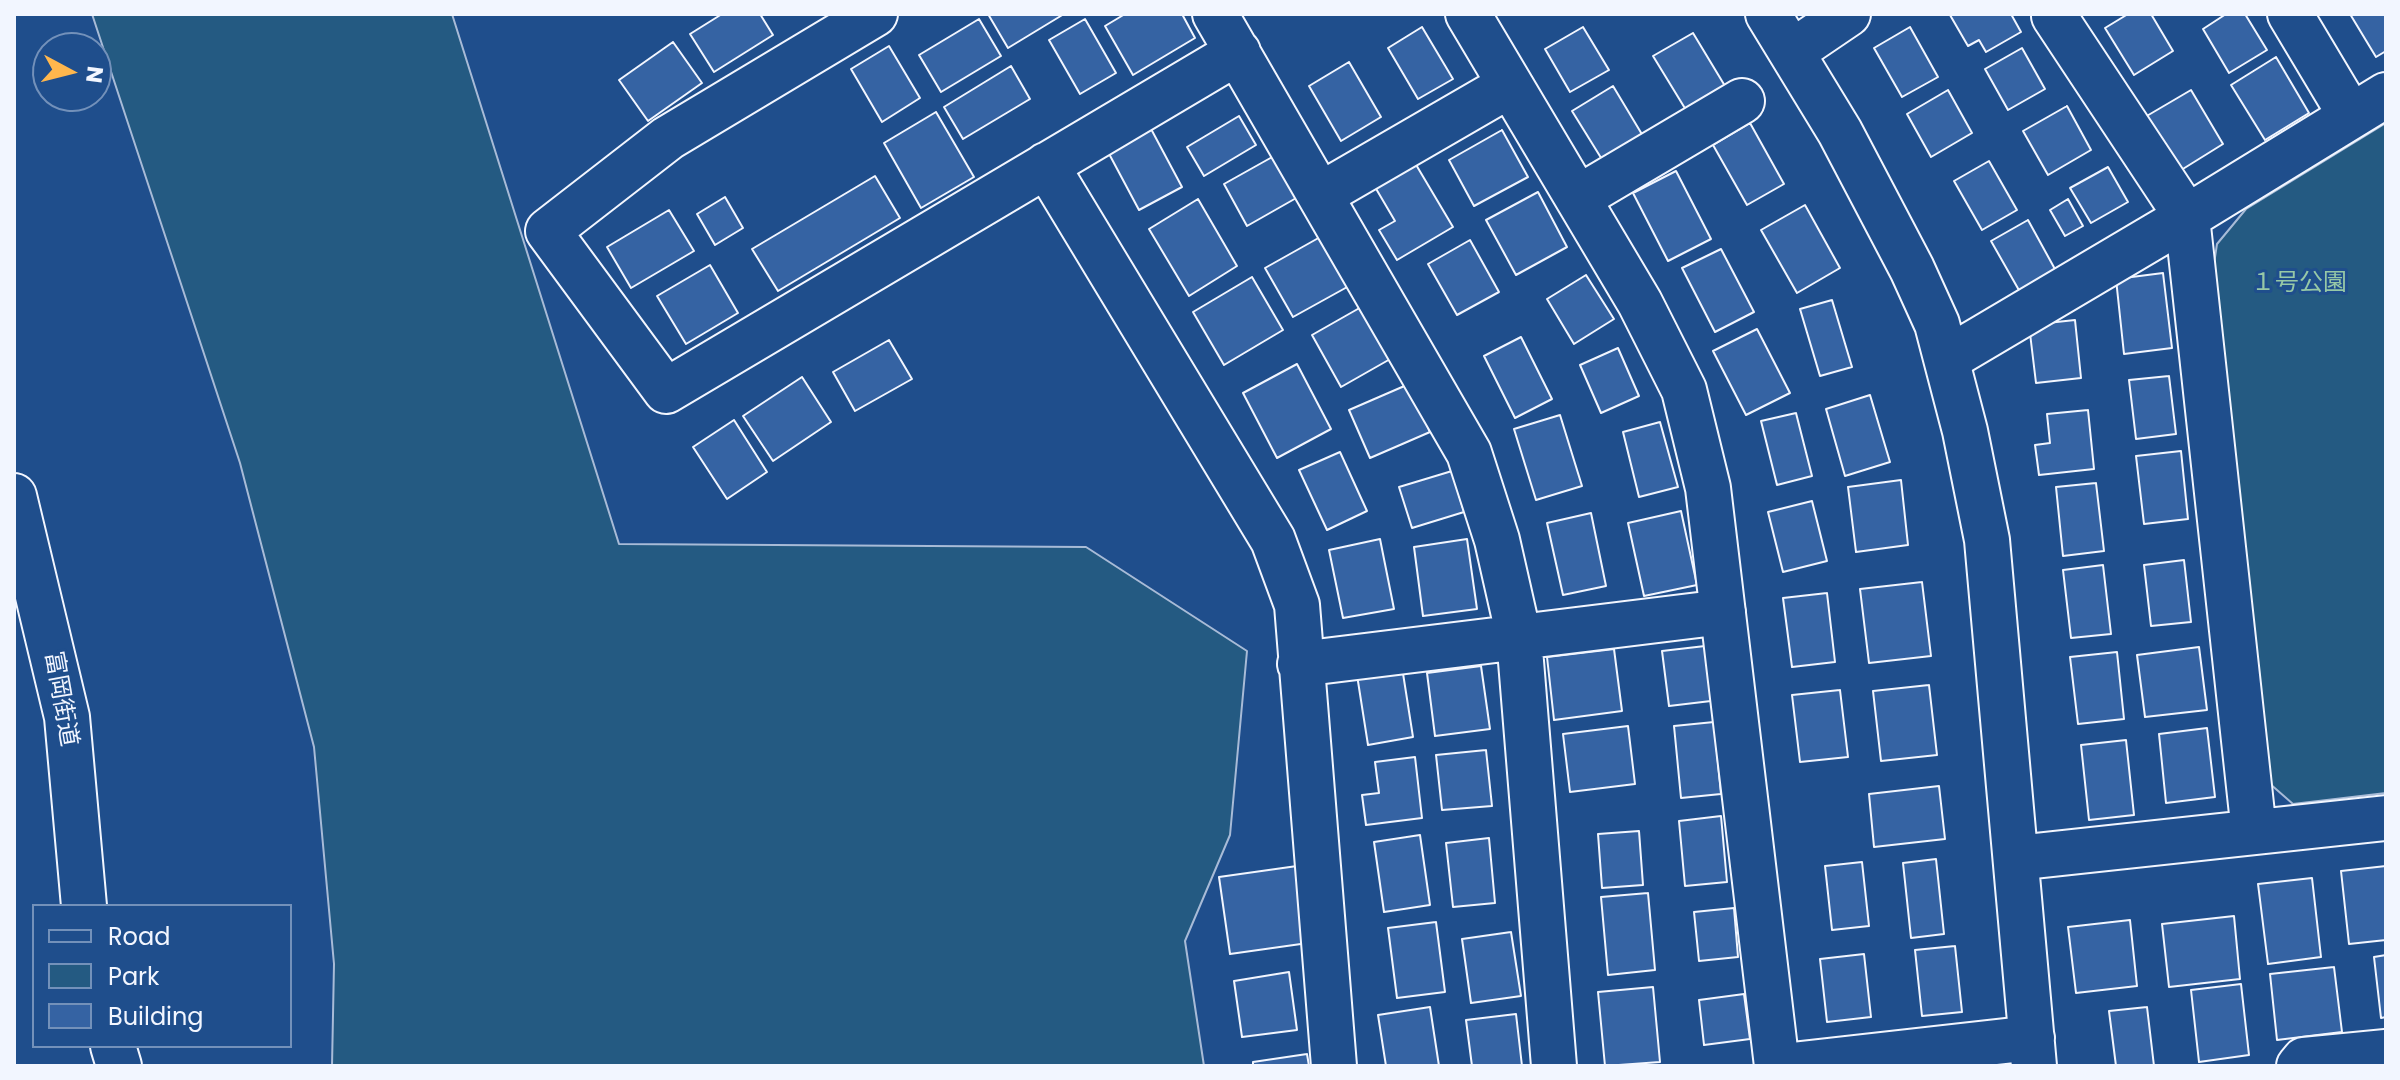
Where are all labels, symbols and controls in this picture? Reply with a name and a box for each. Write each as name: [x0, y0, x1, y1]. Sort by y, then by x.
north arrow: [32, 32, 112, 112]
text: N: [78, 65, 111, 85]
park label: １号公園: [2251, 270, 2347, 298]
street label: 富岡街道: [37, 649, 83, 749]
legend: [32, 904, 292, 1048]
text: Road: [108, 920, 170, 953]
text: Park: [108, 960, 159, 993]
text: Building: [108, 1000, 204, 1033]

